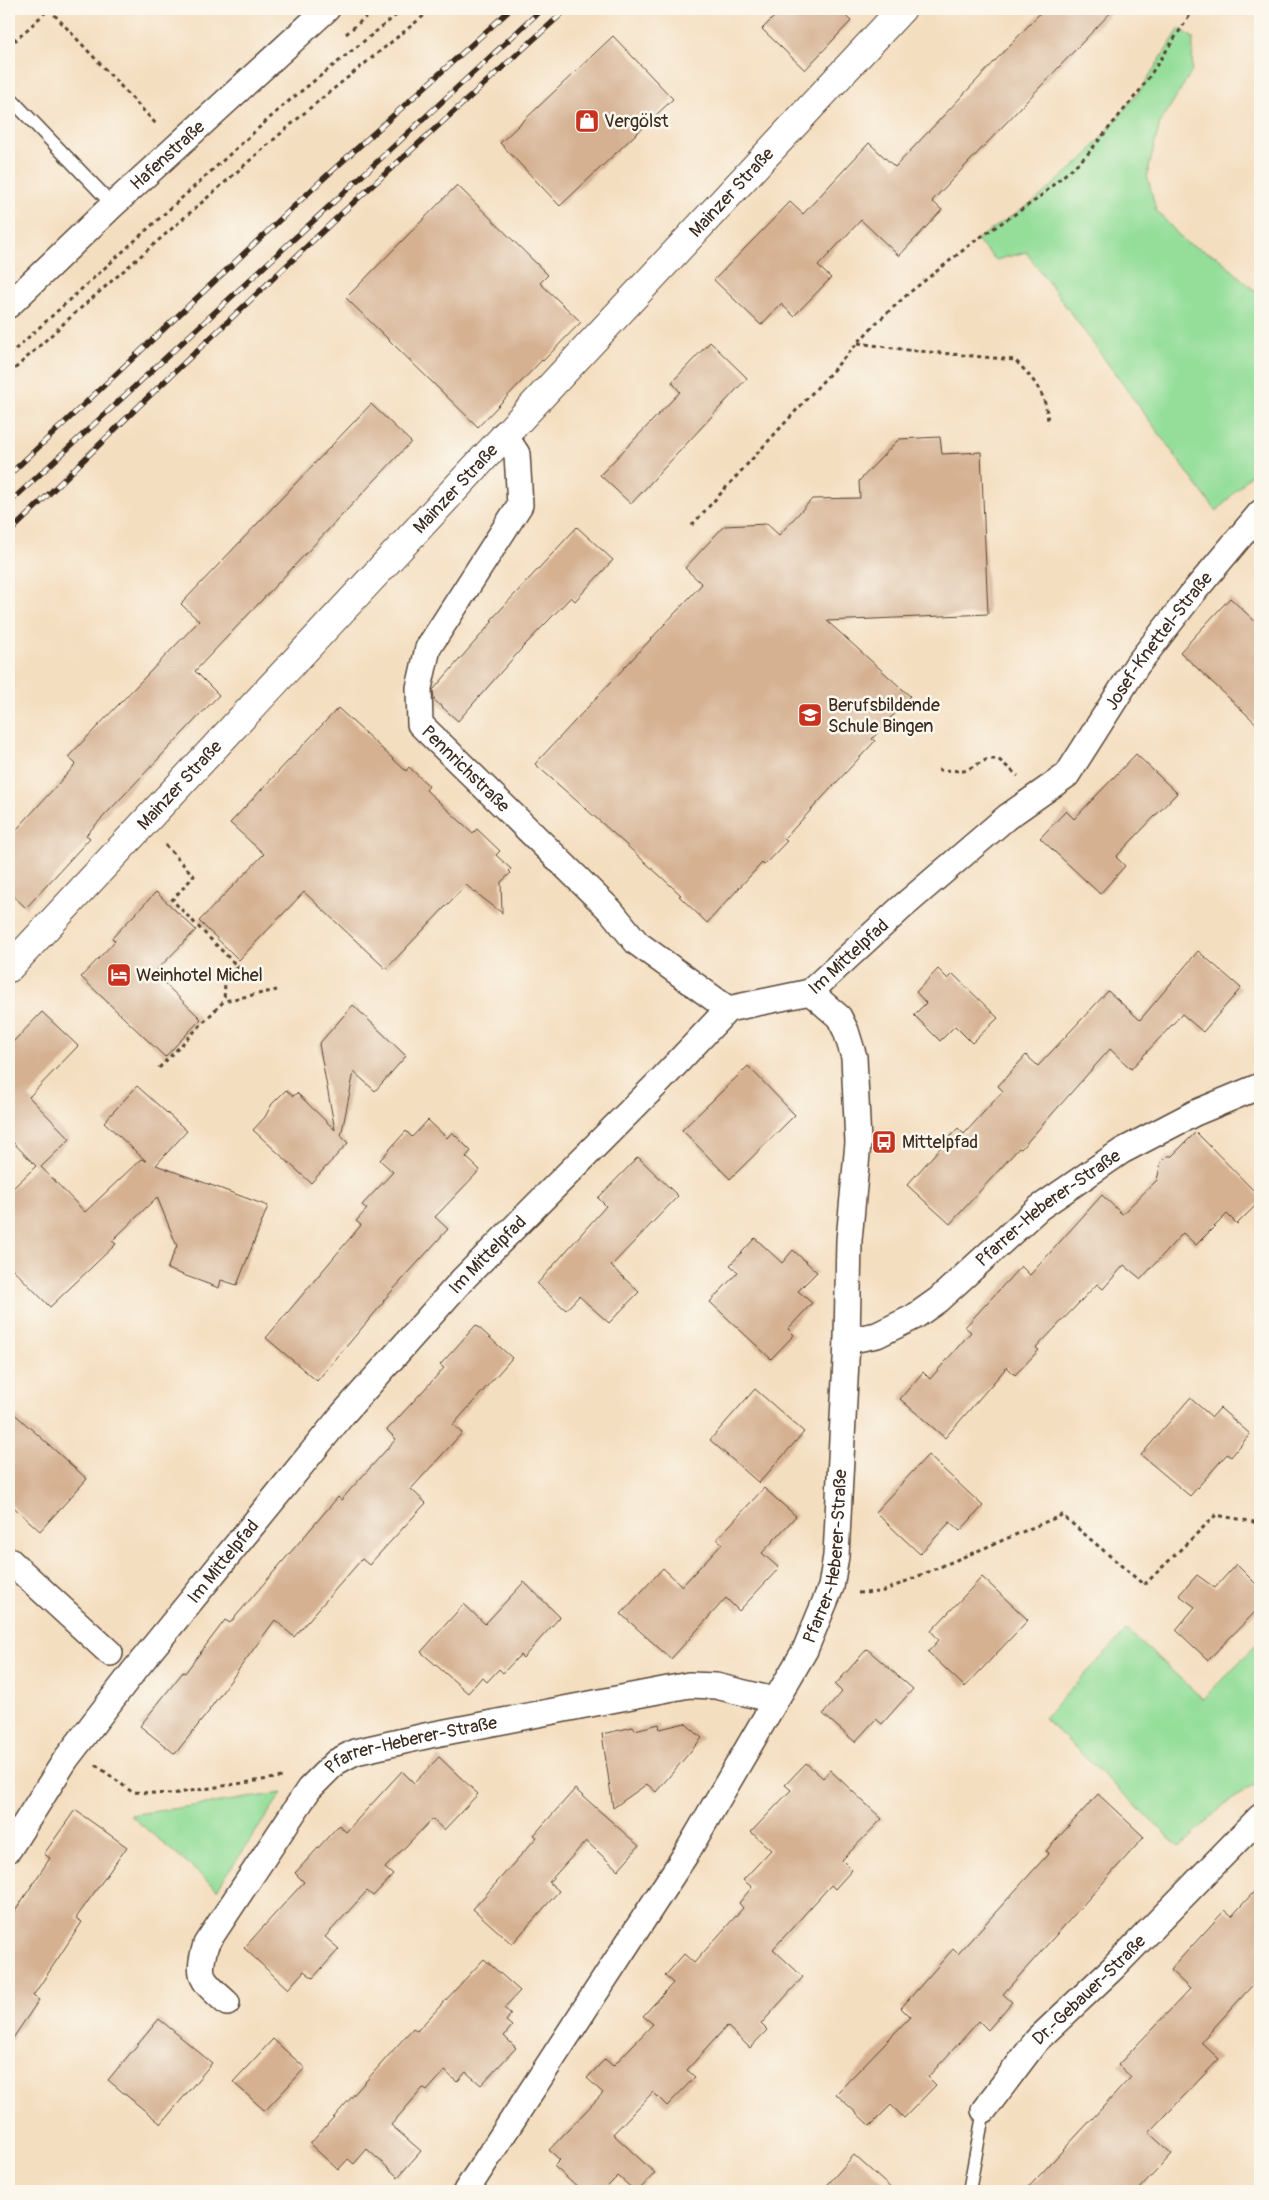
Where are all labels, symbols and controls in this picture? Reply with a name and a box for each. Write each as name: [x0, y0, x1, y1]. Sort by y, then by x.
shop icon: Vergölst: [574, 108, 600, 134]
place label: Vergölst: [604, 110, 669, 133]
street label: Hafenstraße: [126, 116, 210, 196]
street label: Mainzer Straße: [684, 143, 779, 242]
street label: Mainzer Straße: [408, 439, 503, 539]
street label: Josef-Knettel-Straße: [1100, 567, 1218, 715]
place label: Berufsbildende Schule Bingen: [828, 694, 940, 738]
school or university icon: Berufsbildende Schule Bingen: [797, 702, 823, 728]
street label: Pennrichstraße: [416, 721, 515, 818]
street label: Mainzer Straße: [132, 736, 227, 835]
street label: Im Mittelpfad: [804, 914, 894, 1000]
hotel icon: Weinhotel Michel: [106, 962, 132, 988]
place label: Weinhotel Michel: [136, 964, 263, 987]
bus stop icon: Mittelpfad: [871, 1129, 897, 1155]
place label: Mittelpfad: [902, 1131, 978, 1154]
street label: Pfarrer-Heberer-Straße: [971, 1144, 1125, 1272]
street label: Im Mittelpfad: [444, 1211, 531, 1299]
street label: Pfarrer-Heberer-Straße: [798, 1469, 852, 1647]
street label: Im Mittelpfad: [183, 1515, 264, 1608]
street label: Pfarrer-Heberer-Straße: [320, 1711, 499, 1779]
street label: Dr.-Gebauer-Straße: [1028, 1930, 1151, 2050]

